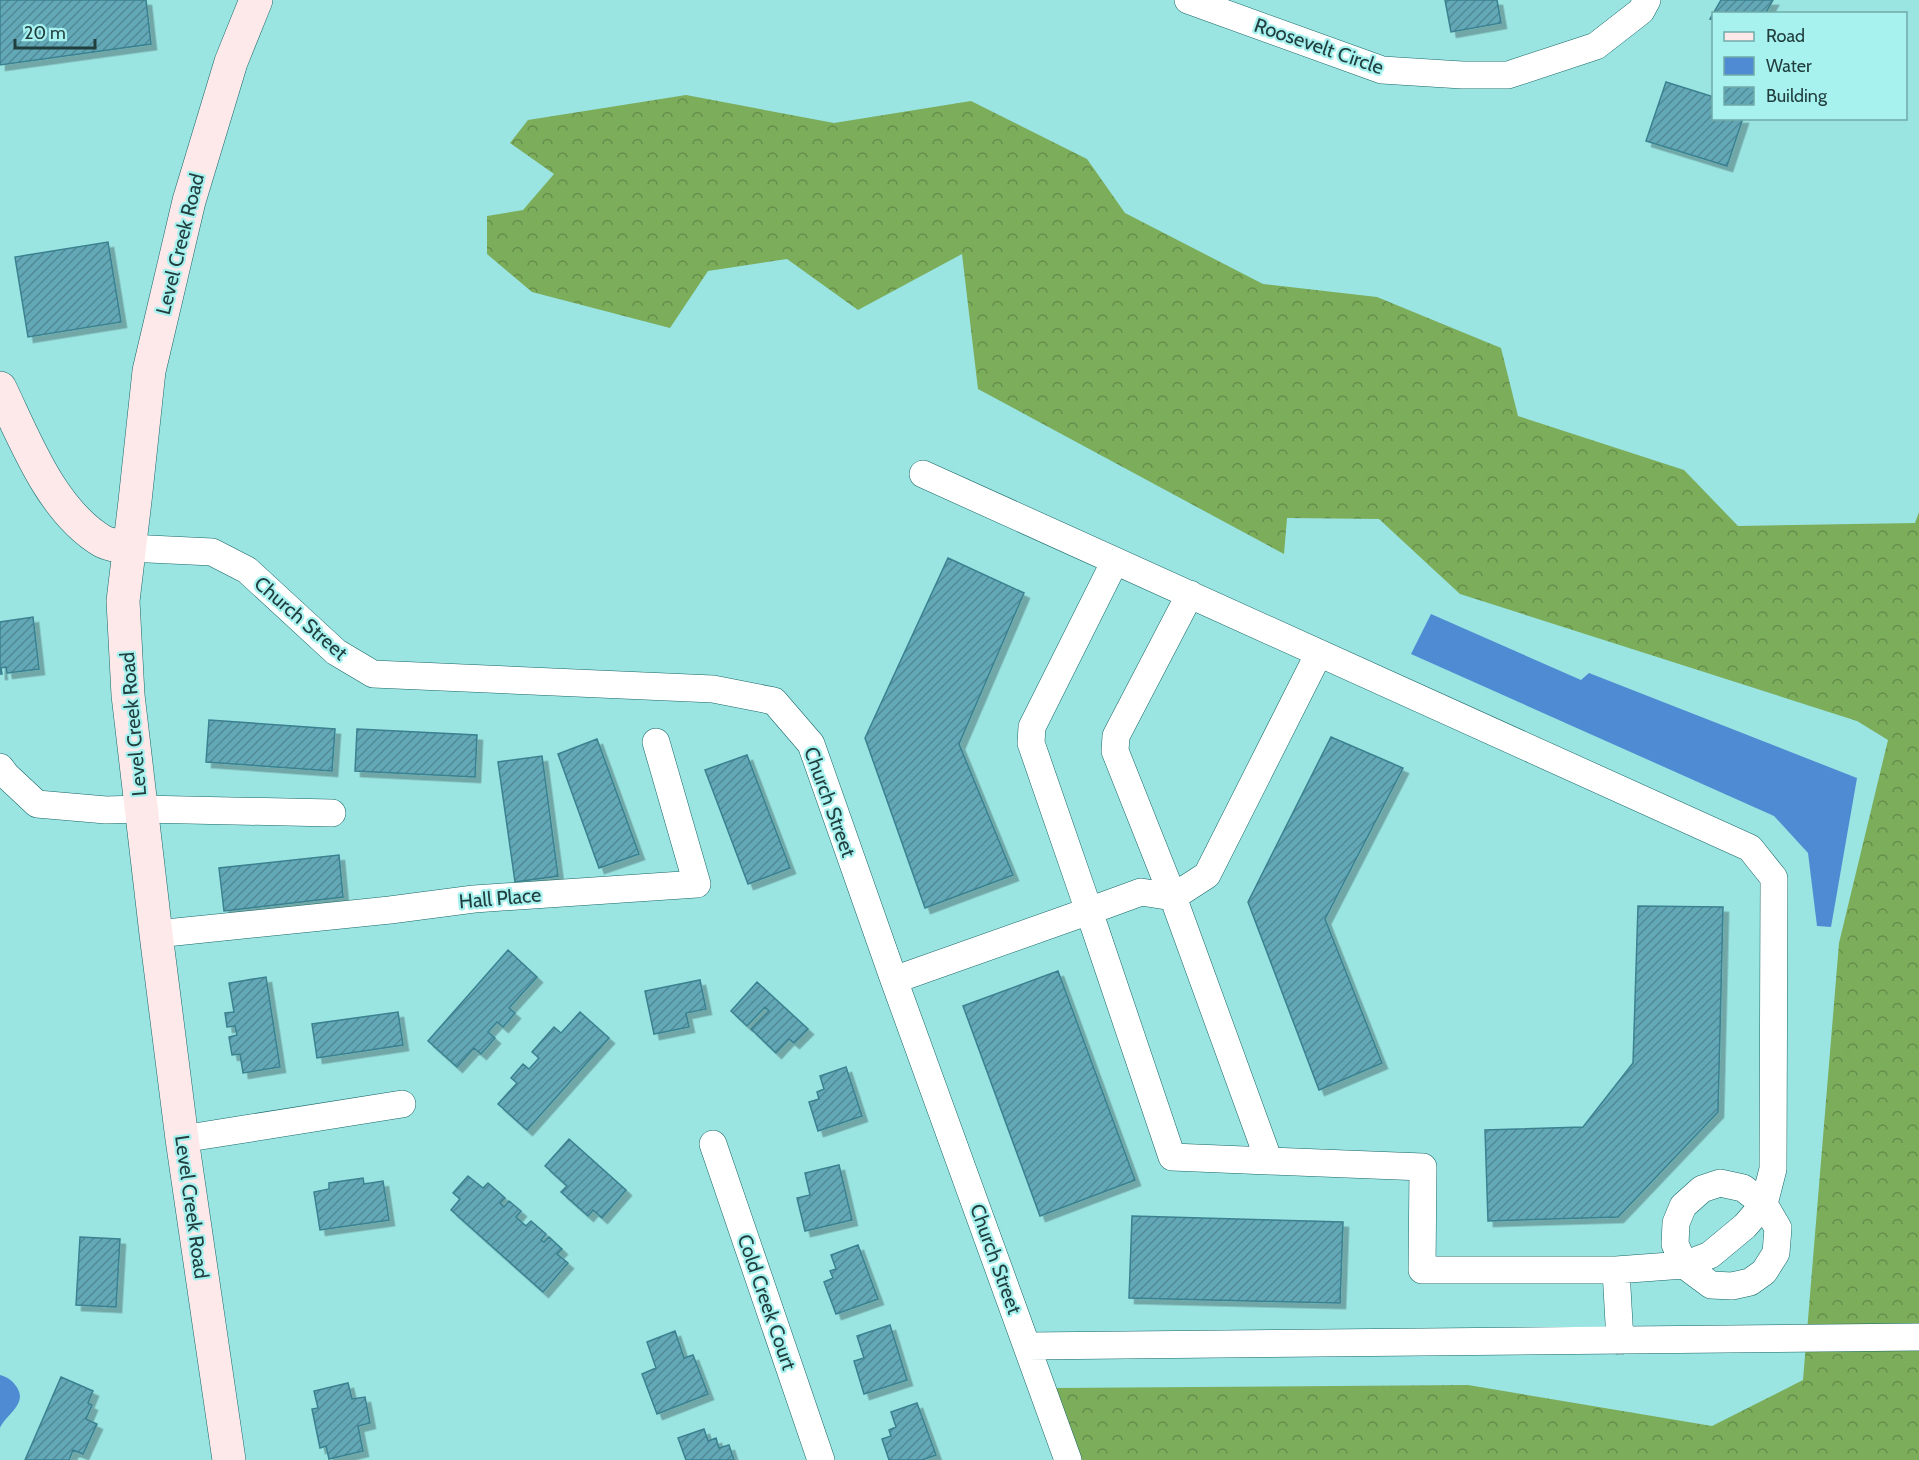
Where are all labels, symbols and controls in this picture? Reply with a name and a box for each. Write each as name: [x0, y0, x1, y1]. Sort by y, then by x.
scale bar: [15, 12, 94, 50]
legend: [1712, 12, 1907, 120]
street label: Roosevelt Circle: [1251, 13, 1387, 79]
text: 20 m: [24, 22, 66, 44]
text: Road: [1766, 25, 1805, 47]
text: Water: [1766, 55, 1812, 77]
text: Building: [1766, 85, 1828, 107]
street label: Level Creek Road: [151, 171, 209, 317]
street label: Church Street: [250, 571, 353, 665]
street label: Level Creek Road: [115, 651, 151, 797]
street label: Church Street: [799, 744, 861, 861]
street label: Hall Place: [458, 882, 542, 914]
street label: Level Creek Road: [170, 1134, 214, 1280]
street label: Church Street: [965, 1201, 1027, 1318]
street label: Cold Creek Court: [733, 1231, 802, 1373]

